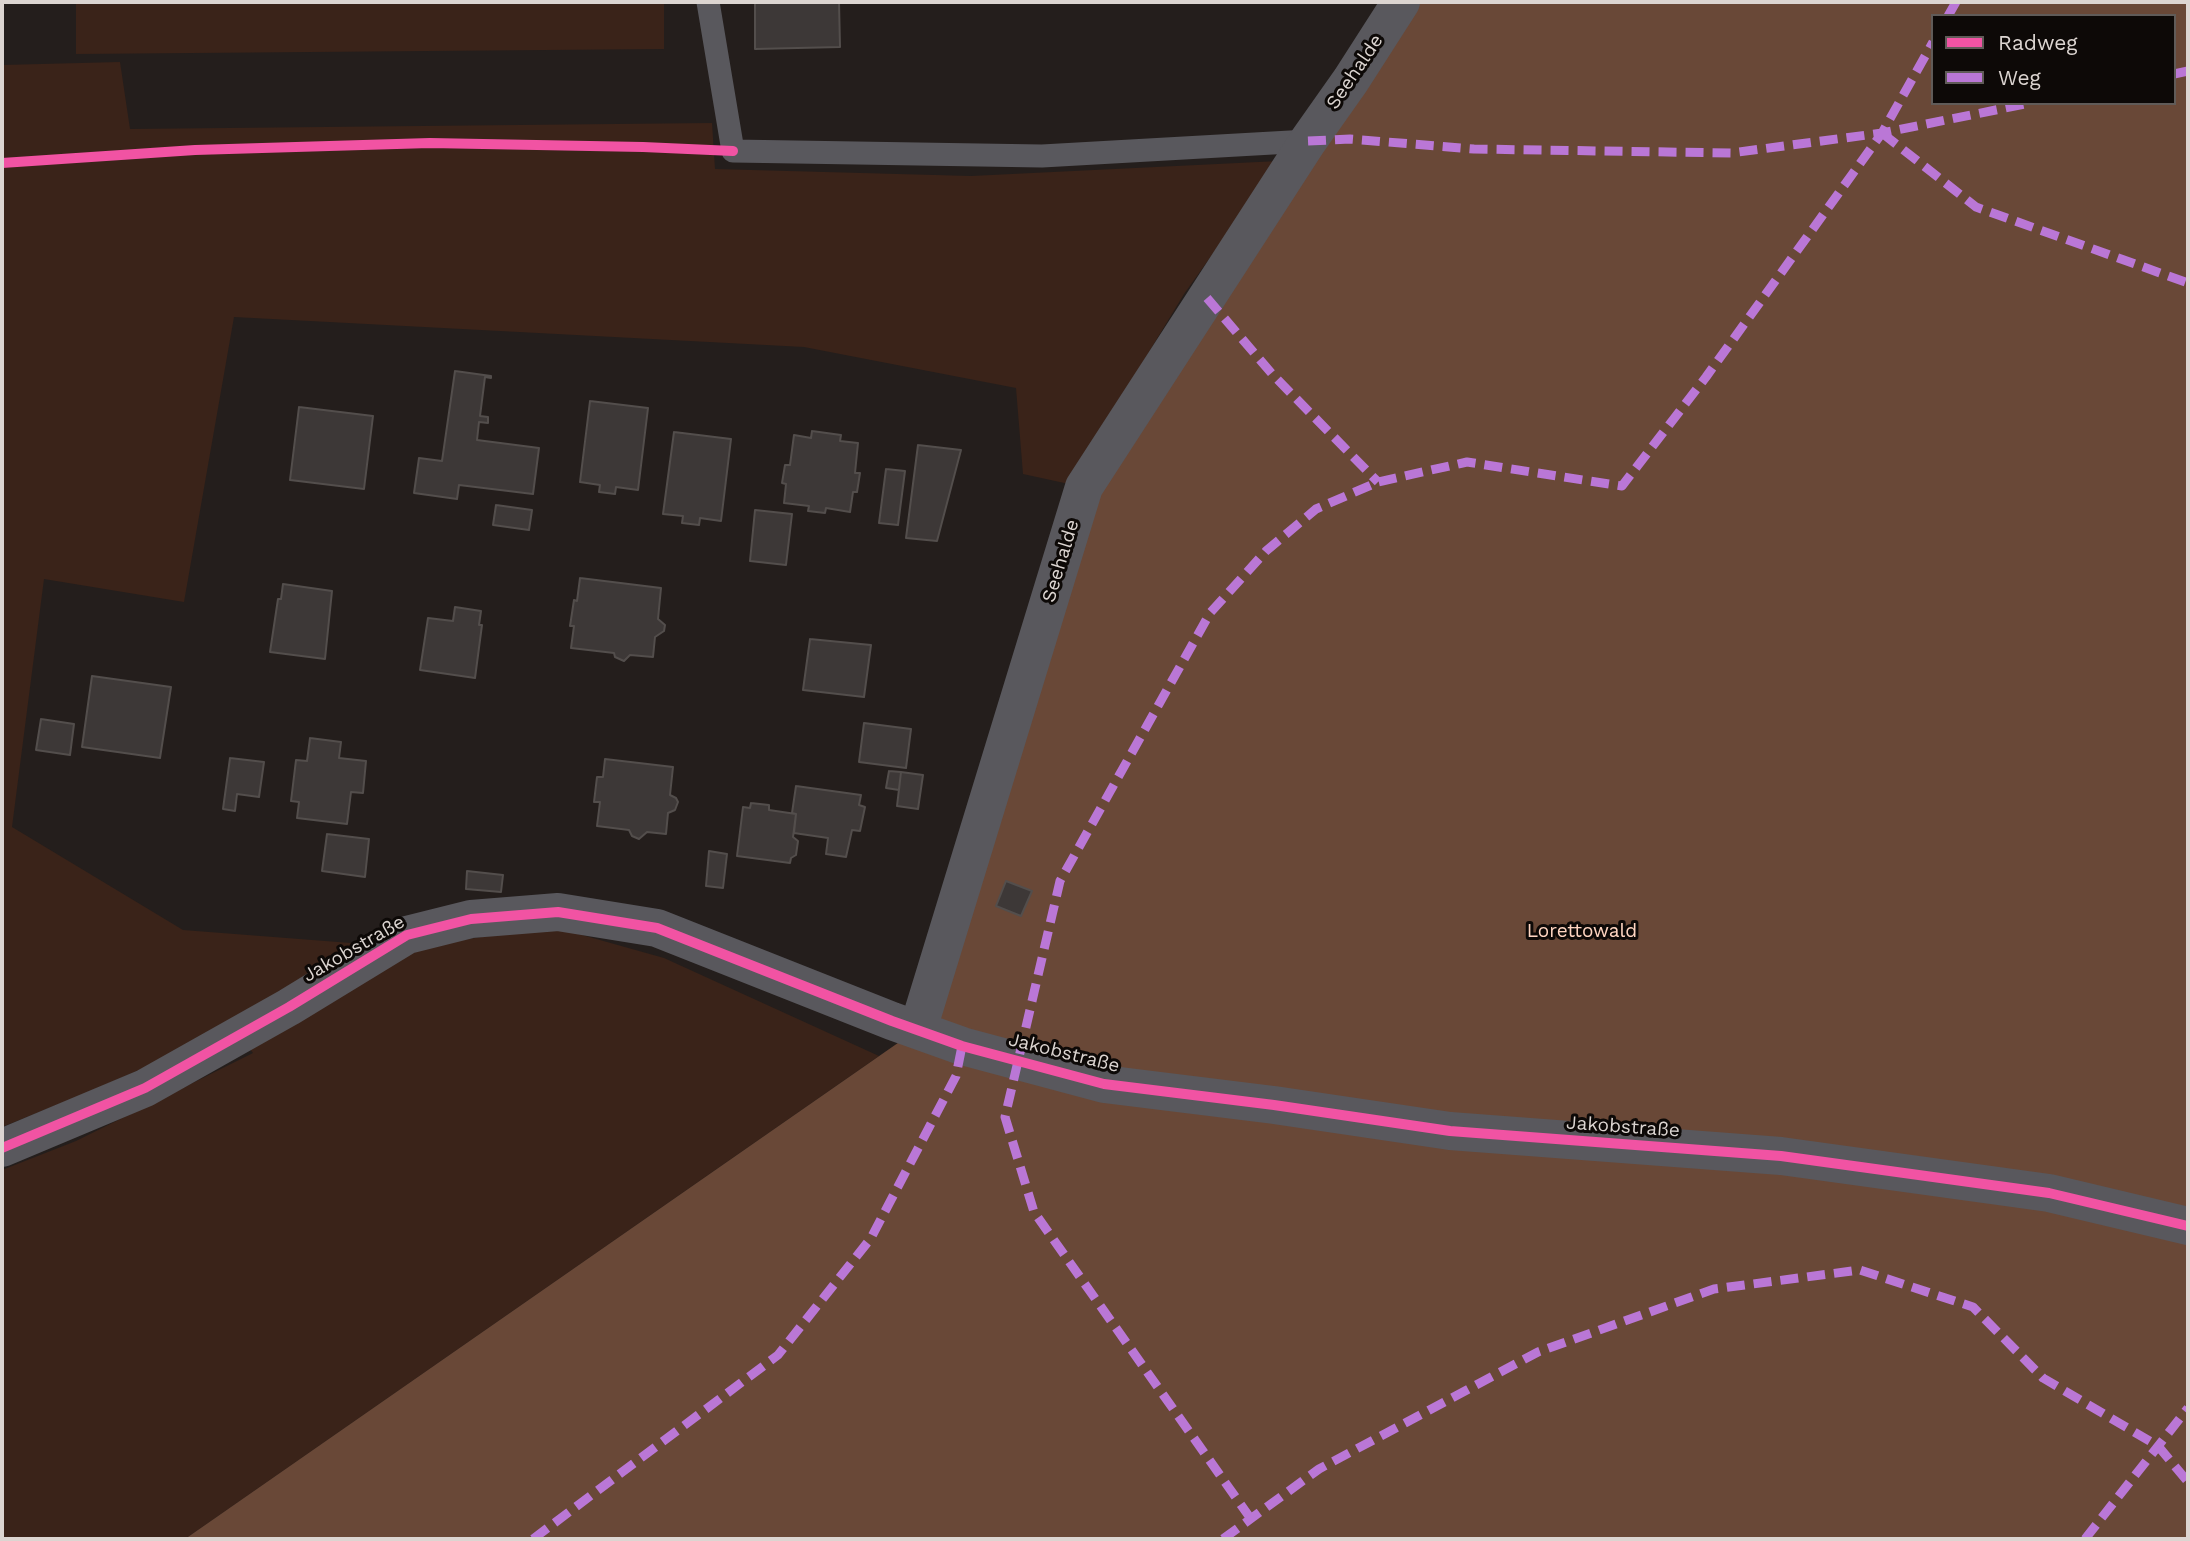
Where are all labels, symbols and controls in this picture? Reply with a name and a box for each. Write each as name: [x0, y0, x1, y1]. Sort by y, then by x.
legend: [1931, 14, 2176, 105]
street label: Seehalde: [1322, 30, 1388, 114]
text: Radweg: [1998, 30, 2078, 55]
text: Weg: [1998, 65, 2041, 90]
street label: Seehalde: [1038, 517, 1084, 605]
street label: Jakobstraße: [299, 911, 409, 987]
park label: Lorettowald: [1527, 920, 1637, 942]
street label: Jakobstraße: [1006, 1028, 1122, 1078]
street label: Jakobstraße: [1565, 1112, 1681, 1142]

